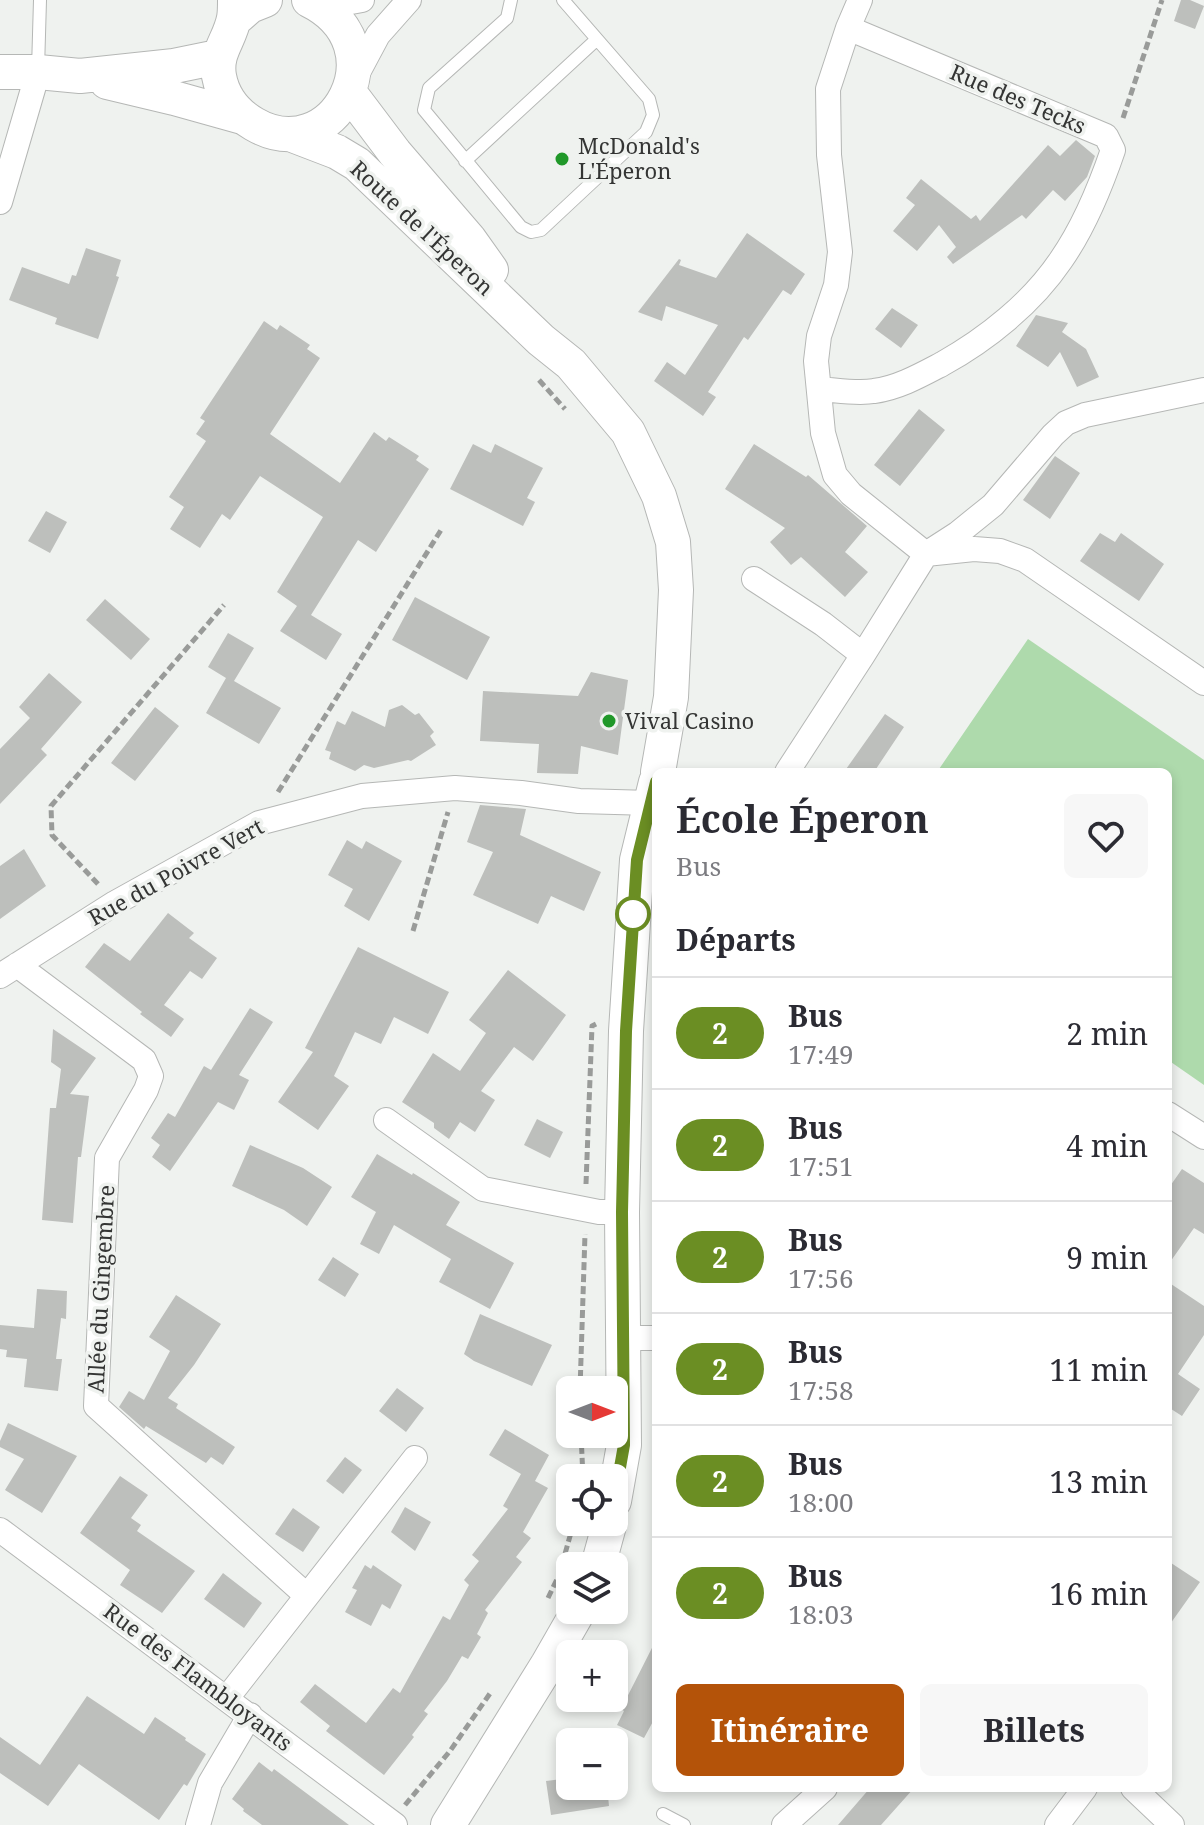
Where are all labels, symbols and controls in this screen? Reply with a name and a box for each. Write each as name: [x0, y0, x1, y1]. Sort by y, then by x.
street label: Rue des Tecks: [946, 56, 1091, 140]
place label: McDonald's L'Éperon: [578, 130, 700, 185]
marker: McDonald's L'Éperon: [553, 150, 571, 168]
street label: Route de l'Éperon: [345, 153, 501, 301]
place label: Vival Casino: [625, 705, 754, 735]
marker: Vival Casino: [600, 712, 618, 730]
text: École Éperon: [676, 792, 929, 844]
button: heart: [1064, 794, 1148, 878]
street label: Rue du Poivre Vert: [82, 810, 269, 932]
text: Bus: [676, 848, 721, 884]
unlabelled marker: [616, 897, 650, 931]
text: Départs: [676, 919, 796, 960]
text: Bus: [788, 995, 843, 1036]
text: 2 min: [1066, 1013, 1148, 1054]
text: 2: [712, 1014, 728, 1052]
text: 17:49: [788, 1036, 854, 1072]
text: Bus: [788, 1107, 843, 1148]
text: 4 min: [1066, 1125, 1148, 1166]
text: 2: [712, 1126, 728, 1164]
text: 17:51: [788, 1148, 854, 1184]
street label: Allée du Gingembre: [80, 1184, 120, 1394]
text: Bus: [788, 1219, 843, 1260]
text: 9 min: [1066, 1237, 1148, 1278]
text: 2: [712, 1238, 728, 1276]
text: 17:56: [788, 1260, 854, 1296]
text: Bus: [788, 1331, 843, 1372]
text: 11 min: [1049, 1349, 1148, 1390]
text: 2: [712, 1350, 728, 1388]
text: 17:58: [788, 1372, 854, 1408]
north arrow: [556, 1376, 628, 1448]
map controls: [556, 1376, 628, 1800]
text: Bus: [788, 1443, 843, 1484]
text: 13 min: [1049, 1461, 1148, 1502]
text: 2: [712, 1462, 728, 1500]
button: locate: [556, 1464, 628, 1536]
text: 18:00: [788, 1484, 854, 1520]
button: layers: [556, 1552, 628, 1624]
text: Bus: [788, 1555, 843, 1596]
text: 16 min: [1049, 1573, 1148, 1614]
text: 2: [712, 1574, 728, 1612]
street label: Rue des Flambloyants: [98, 1595, 299, 1757]
text: 18:03: [788, 1596, 854, 1632]
button: +: [556, 1640, 628, 1712]
button: Itinéraire: [676, 1684, 904, 1776]
button: Billets: [920, 1684, 1148, 1776]
button: −: [556, 1728, 628, 1800]

